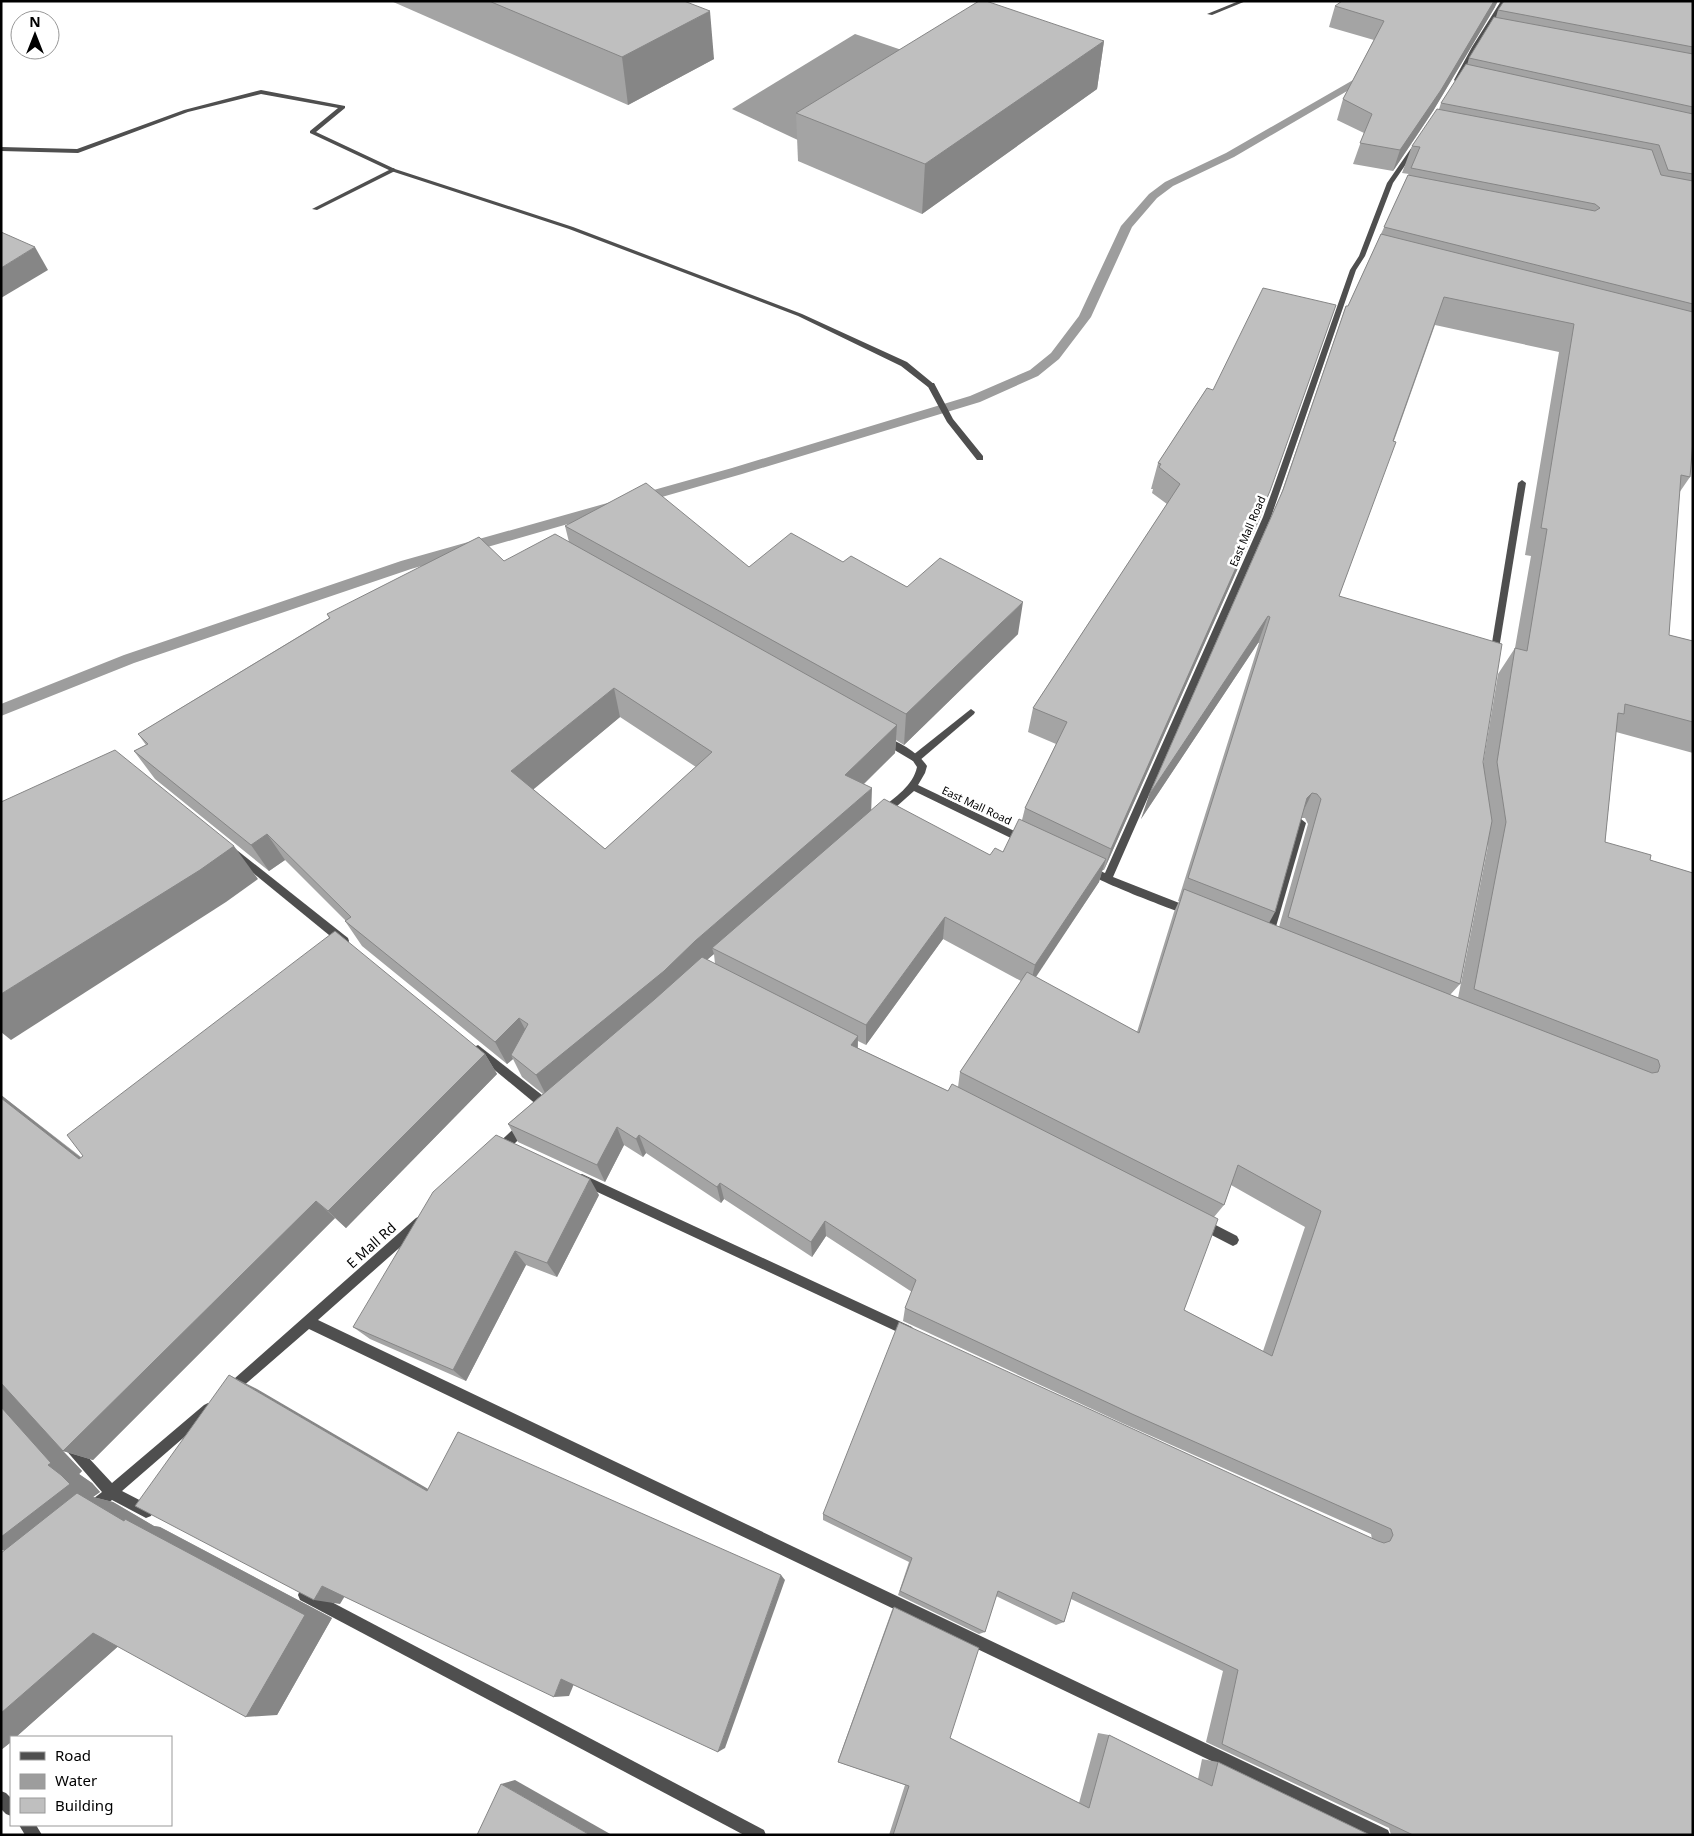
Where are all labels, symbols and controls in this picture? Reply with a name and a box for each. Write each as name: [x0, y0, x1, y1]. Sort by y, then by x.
north arrow: [10, 10, 60, 60]
text: N: [29, 12, 41, 31]
street label: East Mall Road: [1225, 493, 1269, 569]
street label: East Mall Road: [940, 782, 1014, 828]
street label: E Mall Rd: [342, 1218, 400, 1272]
legend: [10, 1736, 172, 1826]
text: Road: [55, 1745, 91, 1765]
text: Water: [55, 1770, 97, 1790]
text: Building: [55, 1795, 113, 1815]

